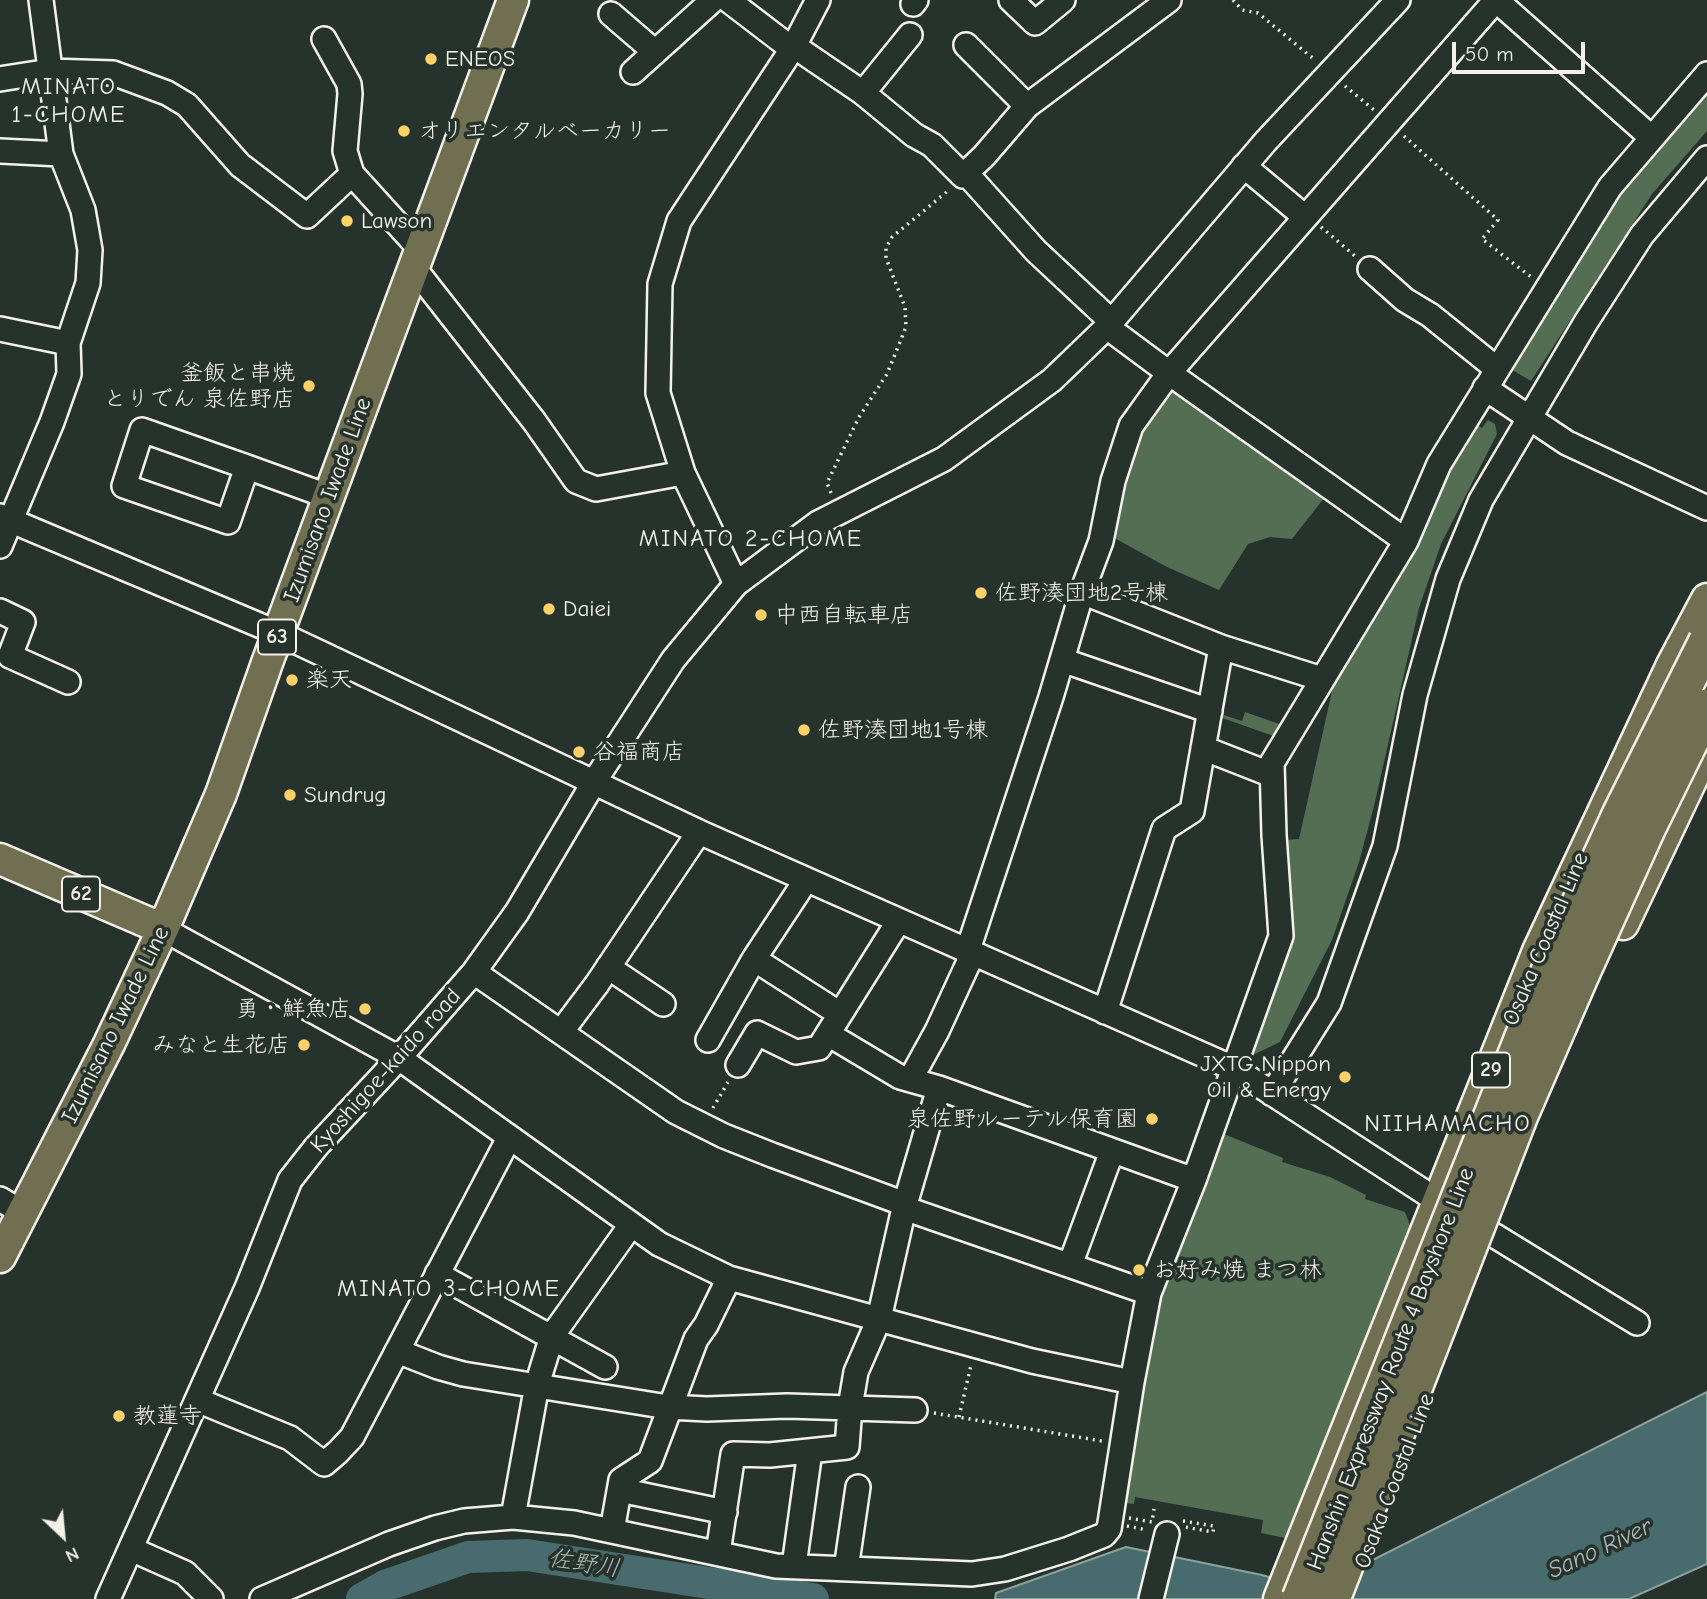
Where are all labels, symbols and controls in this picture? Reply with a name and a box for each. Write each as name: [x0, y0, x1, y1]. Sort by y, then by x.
scale bar: [1455, 28, 1588, 72]
text: 50 m: [1465, 42, 1514, 66]
place label: ENEOS: [445, 45, 515, 73]
marker: ENEOS: [423, 51, 439, 67]
district label: MINATO 1-CHOME: [12, 73, 126, 129]
place label: オリエンタルベーカリー: [418, 117, 671, 145]
marker: オリエンタルベーカリー: [396, 123, 412, 139]
place label: Lawson: [361, 207, 432, 235]
marker: Lawson: [339, 213, 355, 229]
place label: 釜飯と串焼 とりでん 泉佐野店: [103, 359, 295, 413]
marker: 釜飯と串焼 とりでん 泉佐野店: [301, 378, 317, 394]
street label: Izumisano Iwade Line: [278, 394, 378, 606]
district label: MINATO 2-CHOME: [641, 525, 861, 553]
place label: 佐野湊団地2号棟: [995, 579, 1168, 607]
marker: 佐野湊団地2号棟: [973, 585, 989, 601]
place label: Daiei: [563, 595, 611, 623]
marker: Daiei: [541, 601, 557, 617]
place label: 中西自転車店: [775, 601, 913, 629]
marker: 中西自転車店: [753, 607, 769, 623]
road number: 63: [258, 620, 296, 654]
place label: 楽天: [306, 666, 352, 694]
marker: 楽天: [284, 672, 300, 688]
place label: 佐野湊団地1号棟: [818, 716, 988, 744]
marker: 佐野湊団地1号棟: [796, 722, 812, 738]
place label: 谷福商店: [593, 738, 685, 766]
marker: 谷福商店: [571, 744, 587, 760]
place label: Sundrug: [304, 781, 386, 809]
marker: Sundrug: [282, 787, 298, 803]
street label: Osaka Coastal Line: [1497, 848, 1595, 1030]
road number: 62: [62, 876, 100, 912]
street label: Izumisano Iwade Line: [56, 922, 176, 1128]
street label: Kyoshigoe-kaido road: [305, 983, 467, 1159]
place label: 勇・鮮魚店: [236, 995, 351, 1023]
marker: 勇・鮮魚店: [357, 1001, 373, 1017]
place label: みなと生花店: [152, 1031, 290, 1059]
marker: みなと生花店: [296, 1037, 312, 1053]
place label: JXTG Nippon Oil & Energy: [1200, 1050, 1331, 1104]
road number: 29: [1472, 1052, 1510, 1088]
marker: JXTG Nippon Oil & Energy: [1337, 1069, 1353, 1085]
place label: 泉佐野ルーテル保育園: [907, 1105, 1138, 1133]
district label: NIIHAMACHO: [1366, 1110, 1530, 1138]
marker: 泉佐野ルーテル保育園: [1144, 1111, 1160, 1127]
street label: Hanshin Expressway Route 4 Bayshore Line: [1301, 1164, 1481, 1574]
place label: お好み焼 まつ林: [1153, 1256, 1322, 1284]
marker: お好み焼 まつ林: [1131, 1262, 1147, 1278]
district label: MINATO 3-CHOME: [339, 1275, 559, 1303]
street label: Osaka Coastal Line: [1349, 1389, 1441, 1573]
place label: 教蓮寺: [133, 1402, 202, 1430]
marker: 教蓮寺: [111, 1408, 127, 1424]
north arrow: [28, 1501, 98, 1571]
water label: Sano River: [1544, 1513, 1656, 1585]
text: N: [62, 1542, 83, 1567]
water label: 佐野川: [546, 1544, 622, 1584]

